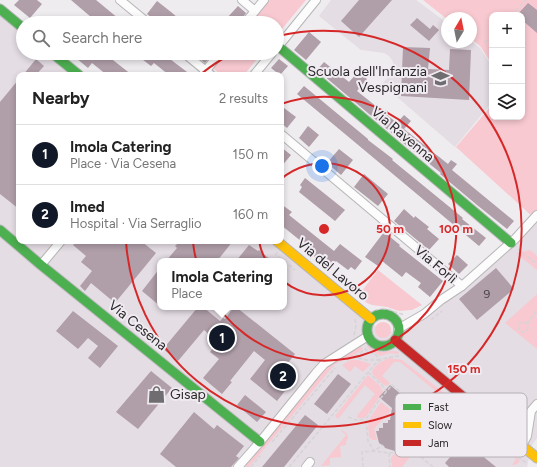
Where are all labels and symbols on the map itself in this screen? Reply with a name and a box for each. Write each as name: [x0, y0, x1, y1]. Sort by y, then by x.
north arrow: [441, 12, 477, 48]
place label: Scuola dell'Infanzia Vespignani: [307, 63, 427, 96]
school or university icon: Scuola dell'Infanzia Vespignani: [430, 69, 450, 89]
street label: Via Ravenna: [368, 103, 438, 166]
your location: [312, 156, 332, 176]
centre of rings: [317, 222, 331, 236]
text: 50 m: [376, 222, 404, 236]
text: 100 m: [439, 222, 473, 236]
street label: Via del Lavoro: [293, 234, 372, 304]
street label: Via Forlì: [411, 242, 461, 288]
house number: 9: [484, 287, 491, 301]
street label: Via Cesena: [105, 297, 170, 354]
pin: 1: [209, 323, 235, 353]
pin: 2: [270, 361, 296, 391]
text: 150 m: [447, 362, 481, 376]
shop icon: Gisap: [147, 384, 167, 404]
place label: Gisap: [170, 386, 206, 403]
legend: [395, 393, 527, 457]
text: Fast: [428, 401, 449, 414]
text: Slow: [428, 419, 452, 432]
text: Jam: [428, 437, 449, 450]

